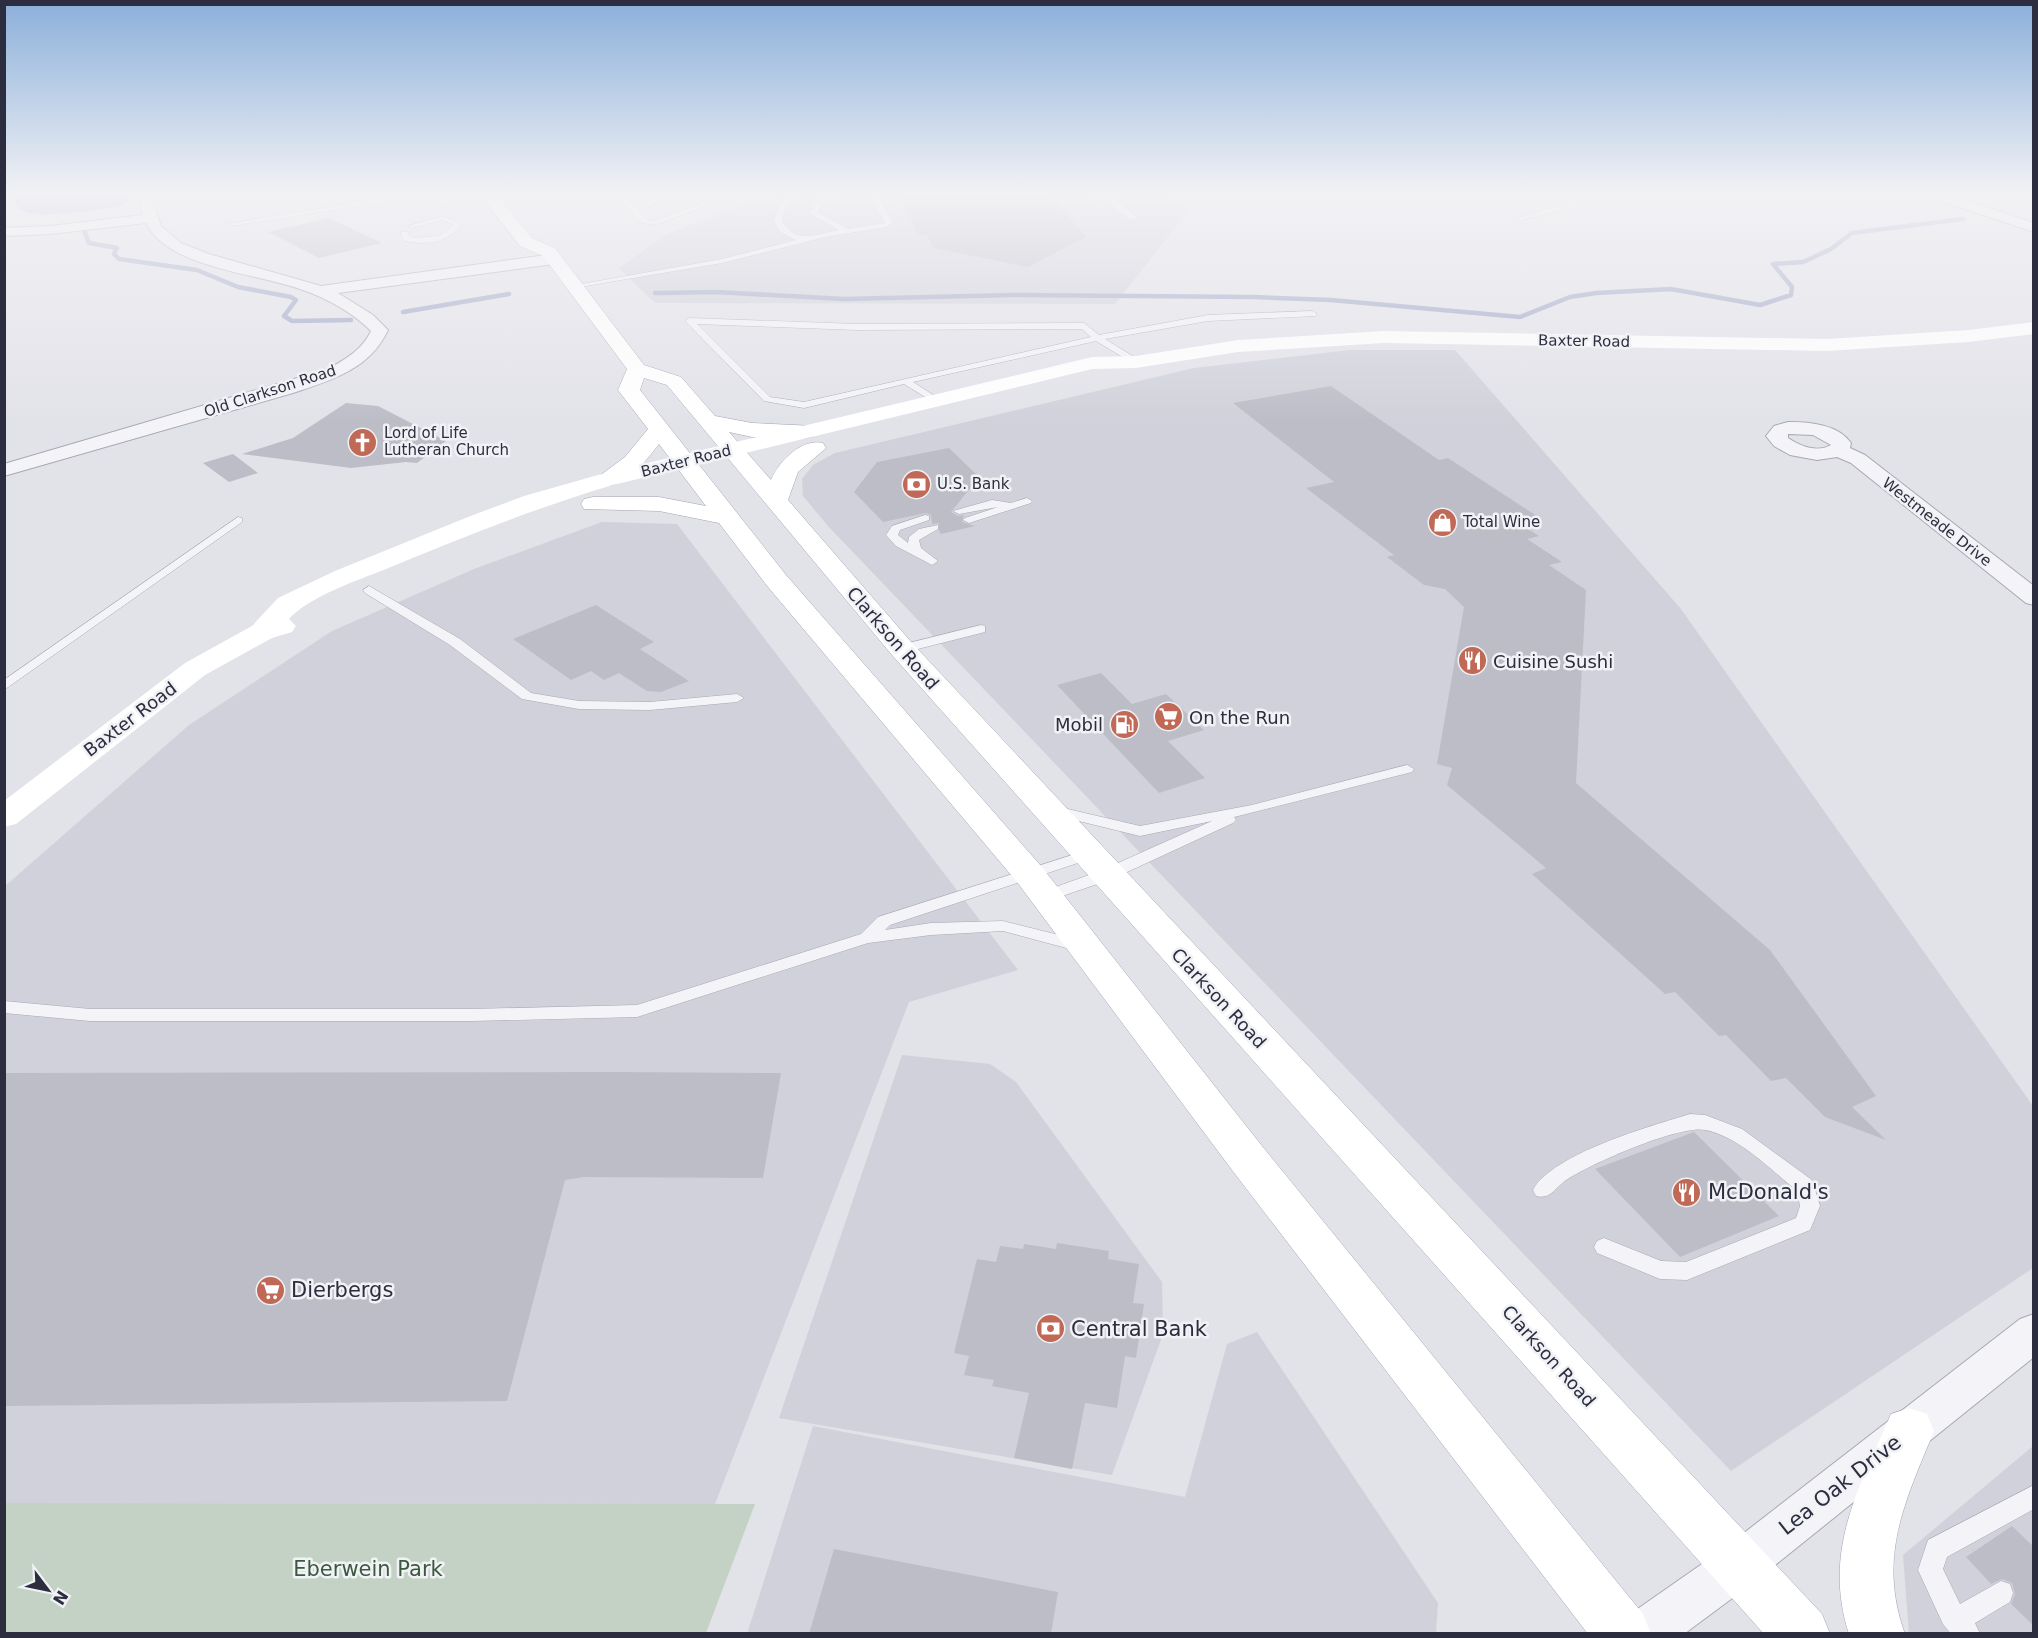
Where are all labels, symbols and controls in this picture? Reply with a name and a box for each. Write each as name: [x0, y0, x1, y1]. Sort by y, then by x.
street label: Baxter Road: [1538, 331, 1630, 351]
street label: Old Clarkson Road: [202, 361, 338, 421]
place label: Lord of Life Lutheran Church: [384, 424, 509, 459]
church icon: Lord of Life Lutheran Church: [347, 426, 379, 458]
street label: Baxter Road: [639, 441, 733, 481]
bank icon: U.S. Bank: [900, 468, 932, 500]
street label: Westmeade Drive: [1879, 474, 1995, 570]
place label: U.S. Bank: [937, 475, 1010, 493]
shop icon: Total Wine: [1426, 506, 1458, 538]
place label: Total Wine: [1462, 513, 1540, 531]
street label: Clarkson Road: [843, 582, 943, 694]
restaurant icon: Cuisine Sushi: [1456, 645, 1488, 677]
place label: Cuisine Sushi: [1493, 651, 1613, 672]
street label: Baxter Road: [80, 677, 180, 761]
supermarket icon: On the Run: [1152, 701, 1184, 733]
place label: On the Run: [1189, 707, 1290, 728]
fuel station icon: Mobil: [1108, 708, 1140, 740]
place label: Mobil: [1055, 714, 1103, 735]
street label: Clarkson Road: [1167, 944, 1271, 1052]
restaurant icon: McDonald's: [1671, 1176, 1703, 1208]
place label: McDonald's: [1708, 1180, 1829, 1204]
supermarket icon: Dierbergs: [254, 1274, 286, 1306]
place label: Dierbergs: [291, 1278, 393, 1302]
street label: Clarkson Road: [1498, 1301, 1600, 1411]
bank icon: Central Bank: [1034, 1313, 1066, 1345]
place label: Central Bank: [1071, 1317, 1208, 1341]
street label: Lea Oak Drive: [1774, 1430, 1906, 1540]
park label: Eberwein Park: [293, 1557, 444, 1581]
north arrow: [18, 1560, 78, 1620]
text: N: [49, 1587, 72, 1608]

